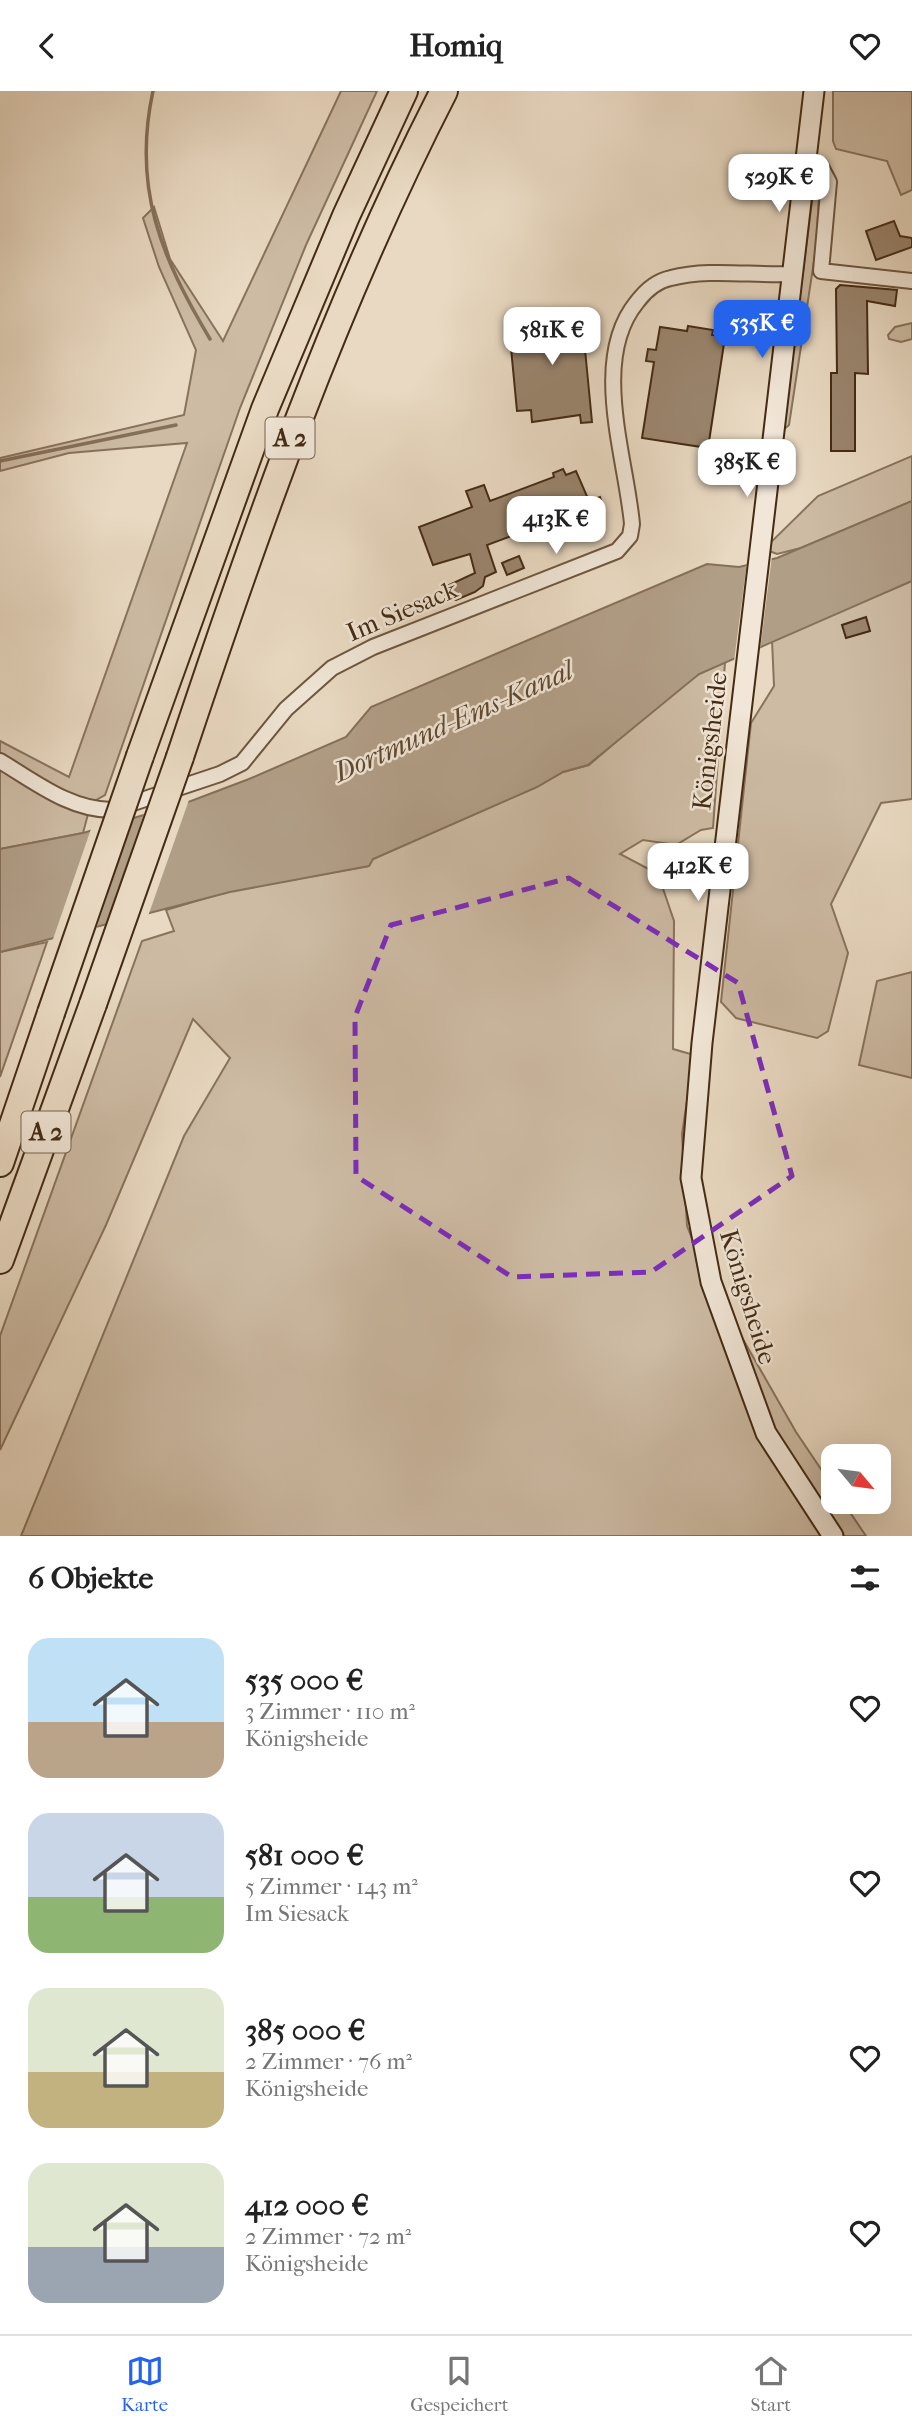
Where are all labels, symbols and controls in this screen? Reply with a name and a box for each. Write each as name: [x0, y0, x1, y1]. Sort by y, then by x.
icon: back: [28, 27, 66, 65]
text: Homiq: [409, 27, 503, 64]
icon: heart: [846, 27, 884, 65]
pin: 529K €: [722, 155, 836, 214]
text: 529K €: [744, 163, 814, 190]
pin: 535K €: [705, 301, 819, 360]
pin: 581K €: [495, 307, 609, 367]
text: 535K €: [730, 309, 794, 336]
text: 581K €: [519, 316, 585, 343]
road number: A 2: [266, 417, 314, 459]
pin: 385K €: [690, 439, 804, 499]
text: 385K €: [714, 448, 780, 475]
pin: 413K €: [499, 497, 613, 556]
text: 413K €: [523, 505, 589, 532]
street label: Im Siesack: [342, 574, 463, 648]
water label: Dortmund-Ems-Kanal: [327, 652, 580, 789]
street label: Königsheide: [686, 670, 734, 812]
pin: 412K €: [641, 843, 755, 903]
text: 412K €: [664, 852, 732, 879]
road number: A 2: [22, 1112, 70, 1153]
street label: Königsheide: [713, 1226, 783, 1368]
north arrow: [821, 1444, 891, 1514]
map controls: [821, 1444, 891, 1514]
icon: filters: [846, 1559, 884, 1597]
text: 6 Objekte: [28, 1561, 153, 1596]
text: 535 000 €: [245, 1663, 364, 1698]
icon: home: [84, 1666, 168, 1750]
icon: heart: [846, 1689, 884, 1727]
text: 3 Zimmer · 110 m²: [245, 1698, 415, 1725]
text: Königsheide: [245, 1725, 368, 1752]
text: 581 000 €: [245, 1838, 364, 1873]
icon: home: [84, 1841, 168, 1925]
icon: heart: [846, 1864, 884, 1902]
text: 5 Zimmer · 143 m²: [245, 1873, 418, 1900]
text: Im Siesack: [245, 1900, 349, 1927]
text: 385 000 €: [245, 2013, 366, 2048]
icon: home: [84, 2016, 168, 2100]
icon: heart: [846, 2039, 884, 2077]
text: 2 Zimmer · 76 m²: [245, 2048, 412, 2075]
text: Königsheide: [245, 2075, 368, 2102]
text: 412 000 €: [245, 2188, 369, 2223]
icon: home: [84, 2191, 168, 2275]
icon: heart: [846, 2214, 884, 2252]
text: 2 Zimmer · 72 m²: [245, 2223, 411, 2250]
text: Königsheide: [245, 2250, 368, 2277]
tab: Karte: [121, 2352, 168, 2416]
tab: Gespeichert: [410, 2352, 509, 2416]
tab: Start: [751, 2352, 791, 2416]

